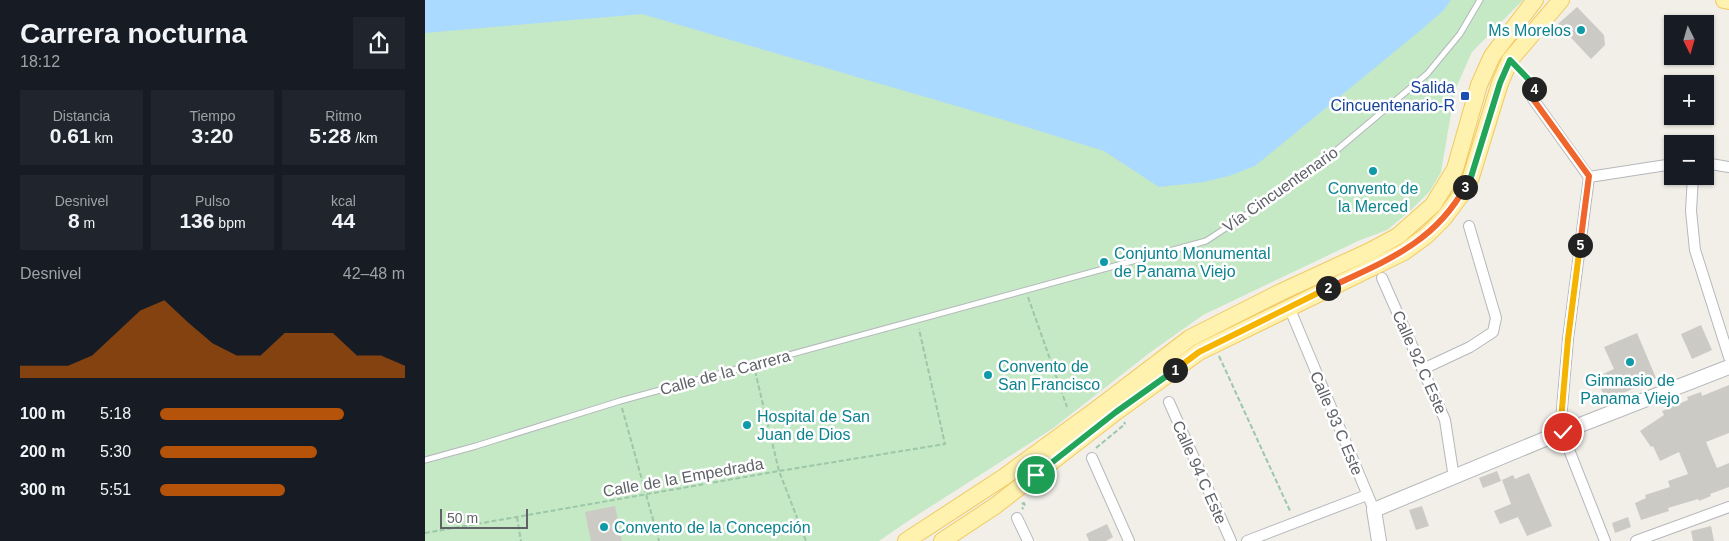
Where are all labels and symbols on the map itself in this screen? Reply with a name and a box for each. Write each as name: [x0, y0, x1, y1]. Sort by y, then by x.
north arrow: [1664, 15, 1714, 65]
place label: Ms Morelos: [1488, 22, 1571, 39]
marker: Ms Morelos: [1575, 24, 1587, 36]
pin: 4: [1521, 76, 1547, 102]
place label: Salida Cincuentenario-R: [1330, 79, 1455, 114]
marker: Salida Cincuentenario-R: [1459, 90, 1471, 102]
street label: Vía Cincuentenario: [1220, 143, 1341, 235]
marker: Convento de la Merced: [1367, 165, 1379, 177]
pin: 3: [1453, 174, 1477, 200]
place label: Convento de la Merced: [1328, 180, 1418, 215]
pin: 5: [1567, 232, 1593, 258]
place label: Conjunto Monumental de Panama Viejo: [1114, 245, 1271, 280]
marker: Conjunto Monumental de Panama Viejo: [1098, 256, 1110, 268]
pin: 2: [1315, 276, 1341, 300]
street label: Calle 92 C Este: [1389, 308, 1450, 417]
street label: Calle de la Carrera: [658, 347, 792, 398]
marker: Gimnasio de Panama Viejo: [1624, 356, 1636, 368]
place label: Convento de San Francisco: [998, 358, 1100, 393]
pin: 1: [1163, 358, 1187, 382]
marker: Convento de San Francisco: [982, 369, 994, 381]
street label: Calle 93 C Este: [1307, 369, 1366, 478]
place label: Gimnasio de Panama Viejo: [1580, 372, 1680, 407]
place label: Hospital de San Juan de Dios: [757, 408, 870, 443]
pin: [1542, 411, 1584, 453]
street label: Calle 94 C Este: [1169, 418, 1230, 527]
marker: Hospital de San Juan de Dios: [741, 419, 753, 431]
pin: [1015, 454, 1057, 496]
street label: Calle de la Empedrada: [601, 455, 765, 500]
scale bar: [440, 506, 527, 529]
place label: Convento de la Concepción: [614, 519, 811, 536]
marker: Convento de la Concepción: [598, 521, 610, 533]

